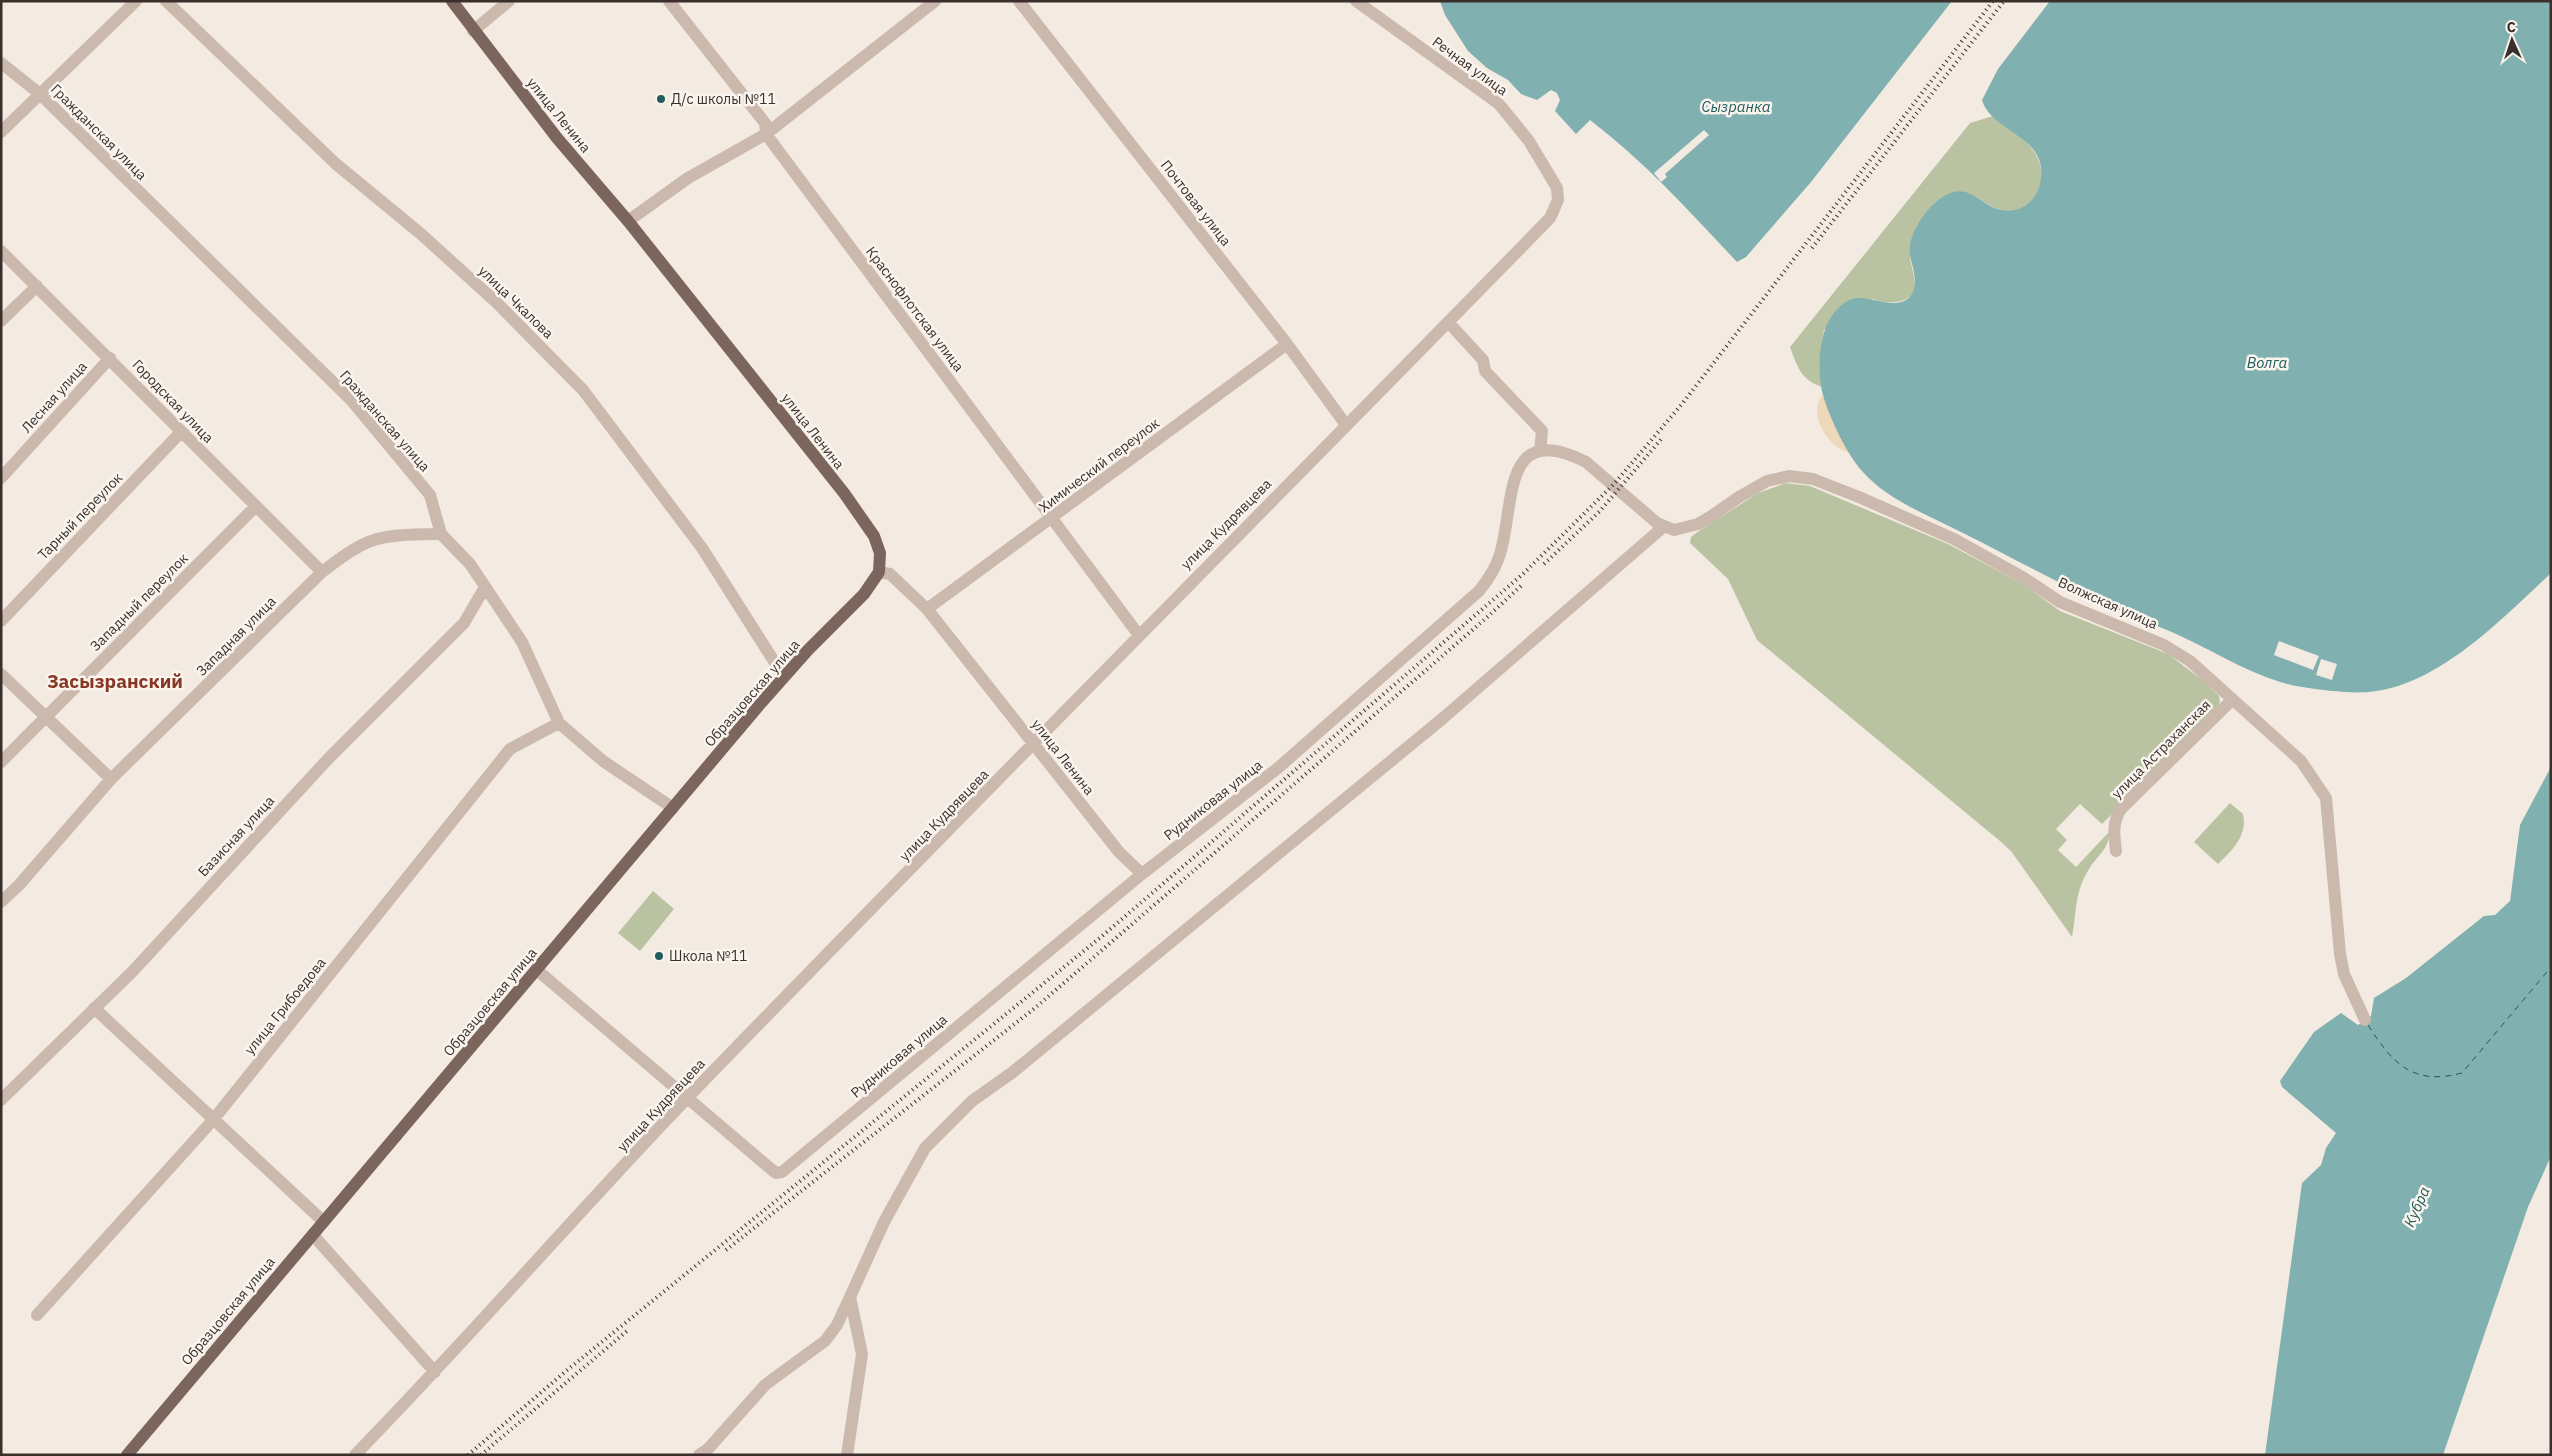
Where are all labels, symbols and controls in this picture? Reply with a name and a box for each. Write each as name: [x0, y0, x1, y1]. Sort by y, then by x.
north arrow: [2487, 15, 2537, 65]
text: С: [2506, 18, 2516, 36]
street label: Речная улица: [1429, 33, 1512, 100]
street label: улица Ленина: [523, 74, 595, 157]
street label: Гражданская улица: [47, 80, 151, 184]
place label: Д/с школы №11: [671, 90, 776, 108]
marker: Д/с школы №11: [655, 93, 667, 105]
water label: Сызранка: [1702, 97, 1771, 116]
street label: Почтовая улица: [1157, 156, 1235, 250]
street label: Краснофлотская улица: [862, 243, 968, 376]
street label: улица Чкалова: [475, 262, 558, 343]
water label: Волга: [2247, 353, 2287, 372]
street label: Городская улица: [129, 355, 218, 447]
street label: Лесная улица: [17, 357, 91, 436]
street label: Гражданская улица: [336, 367, 434, 476]
street label: улица Ленина: [778, 389, 849, 473]
street label: Химический переулок: [1035, 414, 1163, 516]
street label: Тарный переулок: [34, 468, 126, 563]
street label: улица Кудрявцева: [1177, 475, 1275, 573]
street label: Западный переулок: [86, 549, 192, 655]
street label: Волжская улица: [2055, 573, 2161, 633]
street label: Западная улица: [192, 592, 280, 680]
street label: Образцовская улица: [701, 635, 804, 750]
district label: Засызранский: [47, 669, 183, 693]
street label: улица Астраханская: [2108, 696, 2214, 802]
street label: улица Ленина: [1028, 715, 1099, 799]
street label: Рудниковая улица: [1160, 756, 1266, 844]
street label: улица Кудрявцева: [896, 765, 993, 865]
street label: Базисная улица: [194, 791, 278, 880]
street label: Образцовская улица: [439, 944, 541, 1060]
place label: Школа №11: [669, 947, 748, 965]
marker: Школа №11: [653, 950, 665, 962]
street label: улица Грибоедова: [240, 954, 330, 1058]
street label: Рудниковая улица: [847, 1010, 951, 1102]
street label: улица Кудрявцева: [613, 1054, 709, 1155]
water label: Кубра: [2399, 1183, 2434, 1230]
street label: Образцовская улица: [177, 1253, 279, 1369]

